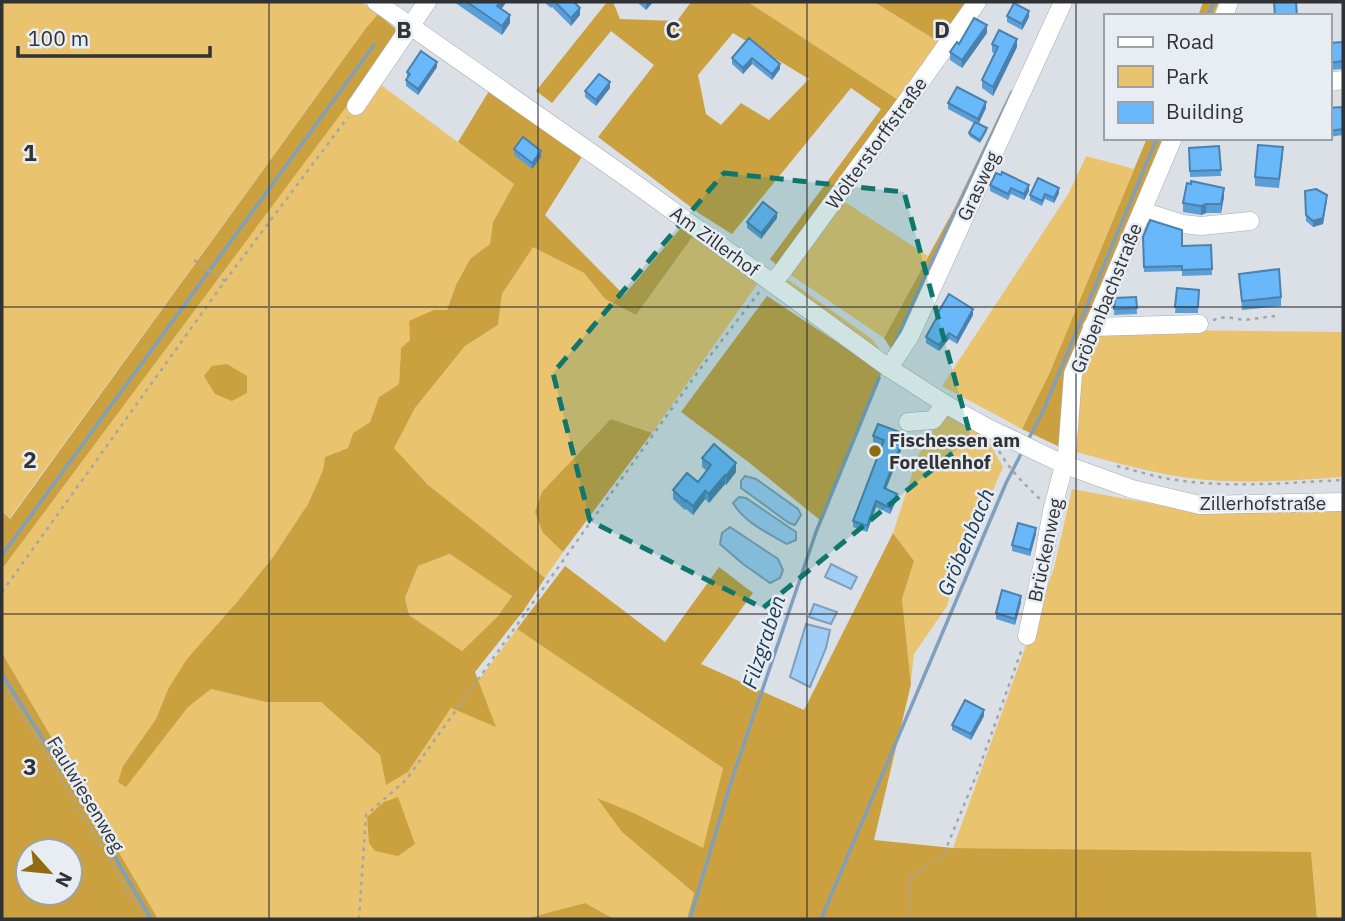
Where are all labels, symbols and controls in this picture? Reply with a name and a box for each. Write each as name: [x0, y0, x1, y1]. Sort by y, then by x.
scale bar: [18, 14, 210, 58]
text: B: [396, 14, 412, 44]
text: C: [666, 14, 681, 44]
text: D: [934, 14, 950, 44]
legend: [1104, 14, 1331, 140]
text: 100 m: [28, 24, 89, 52]
text: Road: [1166, 27, 1214, 55]
text: Park: [1166, 62, 1209, 90]
street label: Wolterstorffstraße: [820, 72, 932, 214]
text: Building: [1166, 97, 1243, 125]
text: 1: [23, 137, 37, 167]
street label: Grasweg: [951, 147, 1005, 225]
street label: Am Zillerhof: [666, 201, 764, 281]
street label: Gröbenbachstraße: [1065, 219, 1147, 377]
place label: Fischessen am Forellenhof: [889, 428, 1020, 474]
marker: Fischessen am Forellenhof: [867, 443, 883, 459]
text: 2: [23, 444, 37, 474]
water label: Gröbenbach: [930, 484, 1000, 600]
street label: Zillerhofstraße: [1200, 491, 1326, 515]
street label: Brückenweg: [1022, 496, 1068, 604]
water label: Filzgraben: [735, 591, 791, 692]
street label: Faulwiesenweg: [42, 732, 130, 856]
text: 3: [23, 751, 37, 781]
north arrow: [14, 837, 84, 907]
text: N: [50, 868, 78, 891]

